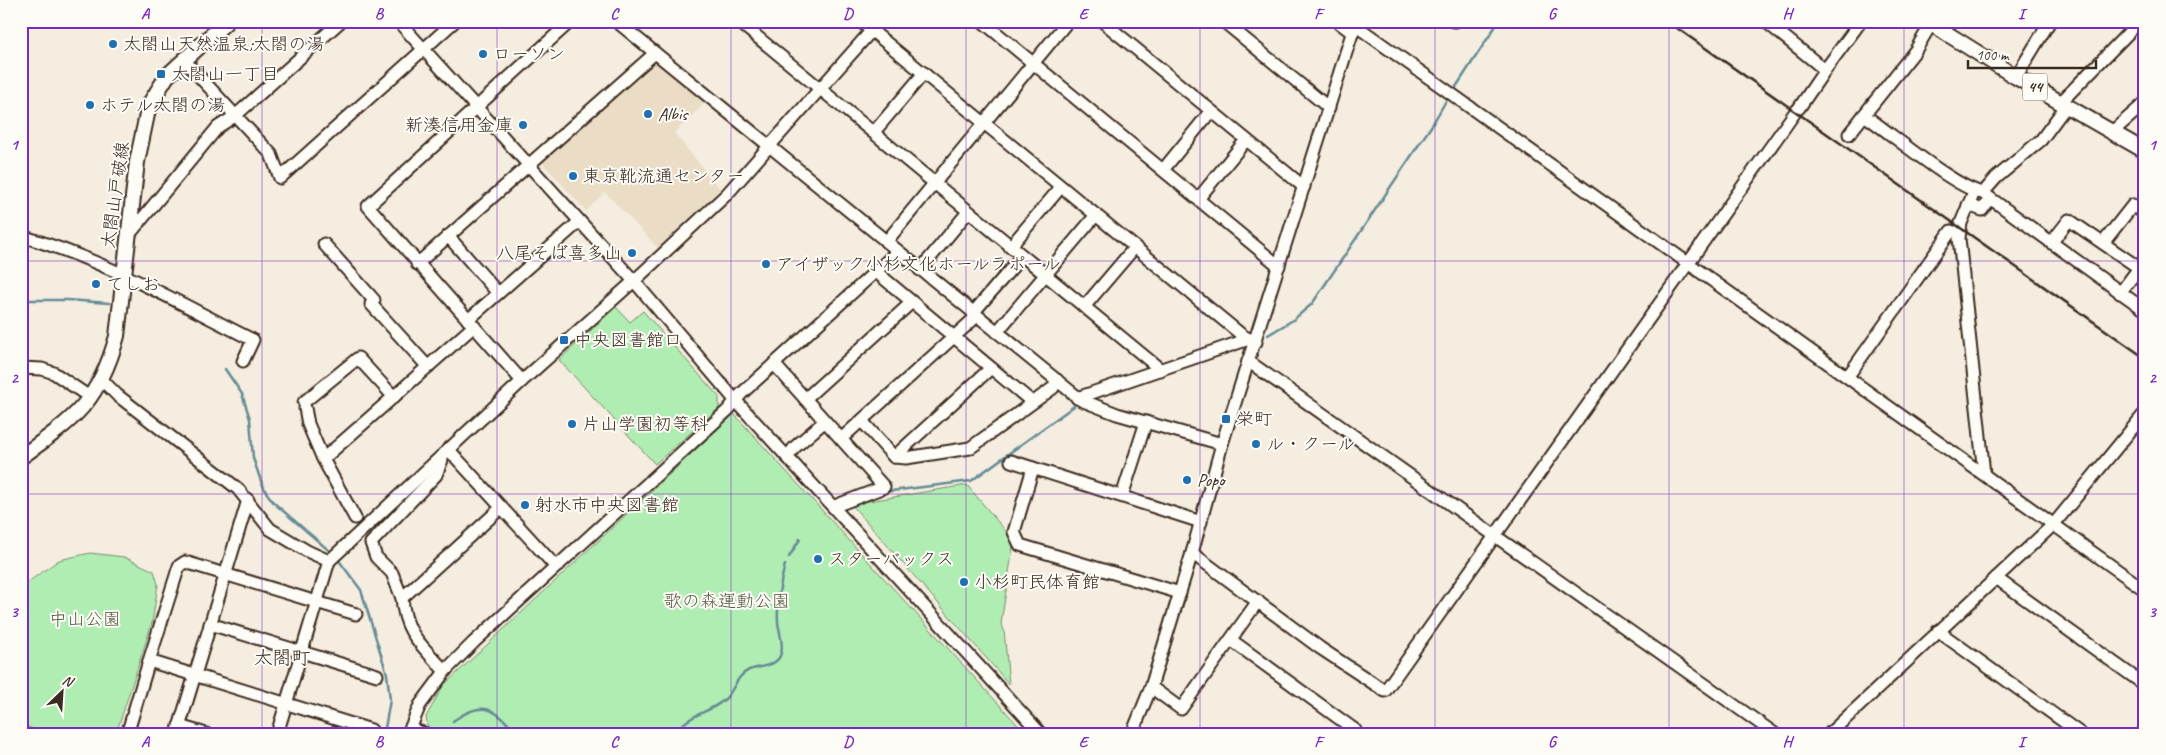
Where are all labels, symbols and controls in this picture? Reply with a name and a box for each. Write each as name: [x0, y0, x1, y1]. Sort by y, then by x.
text: A: [141, 4, 151, 24]
text: B: [375, 4, 385, 24]
text: C: [610, 4, 620, 24]
text: D: [843, 4, 854, 24]
text: E: [1079, 4, 1090, 24]
text: F: [1314, 4, 1325, 24]
text: G: [1548, 4, 1558, 24]
text: H: [1782, 4, 1794, 24]
text: I: [2018, 4, 2028, 24]
place label: 太閤山天然温泉;太閤の湯: [123, 33, 325, 55]
marker: 太閤山天然温泉;太閤の湯: [107, 38, 119, 50]
scale bar: [1968, 38, 2096, 70]
place label: ローソン: [493, 43, 565, 65]
text: 100 m: [1976, 46, 2010, 65]
marker: ローソン: [477, 48, 489, 60]
place label: 太閤山一丁目: [171, 63, 279, 85]
marker: 太閤山一丁目: [155, 68, 167, 80]
road number: 44: [2022, 74, 2048, 100]
place label: ホテル太閤の湯: [100, 94, 225, 116]
marker: ホテル太閤の湯: [84, 99, 96, 111]
place label: Albis: [658, 103, 689, 125]
marker: Albis: [642, 108, 654, 120]
place label: 新湊信用金庫: [405, 114, 513, 136]
marker: 新湊信用金庫: [517, 119, 529, 131]
text: 1: [10, 135, 19, 155]
text: 1: [2148, 135, 2157, 155]
street label: 太閤山戸破線: [97, 140, 133, 250]
place label: 東京靴流通センター: [583, 165, 744, 187]
marker: 東京靴流通センター: [567, 170, 579, 182]
place label: 八尾そば喜多山: [496, 242, 622, 264]
marker: 八尾そば喜多山: [626, 247, 638, 259]
place label: アイザック小杉文化ホールラポール: [776, 253, 1061, 275]
marker: アイザック小杉文化ホールラポール: [760, 258, 772, 270]
place label: てしお: [106, 273, 160, 295]
marker: てしお: [90, 278, 102, 290]
place label: 中央図書館口: [574, 329, 682, 351]
marker: 中央図書館口: [558, 334, 570, 346]
text: 2: [10, 368, 19, 388]
text: 2: [2148, 368, 2157, 388]
place label: 栄町: [1236, 408, 1272, 430]
place label: 片山学園初等科: [582, 413, 708, 435]
marker: 栄町: [1220, 413, 1232, 425]
marker: 片山学園初等科: [566, 418, 578, 430]
place label: ル・クール: [1266, 433, 1355, 455]
marker: ル・クール: [1250, 438, 1262, 450]
place label: Popo: [1197, 469, 1226, 491]
marker: Popo: [1181, 474, 1193, 486]
place label: 射水市中央図書館: [535, 494, 679, 516]
marker: 射水市中央図書館: [519, 499, 531, 511]
place label: スターバックス: [828, 548, 954, 570]
marker: スターバックス: [812, 553, 824, 565]
place label: 小杉町民体育館: [974, 571, 1100, 593]
marker: 小杉町民体育館: [958, 576, 970, 588]
park label: 歌の森運動公園: [664, 590, 790, 612]
text: 3: [10, 602, 19, 622]
text: 3: [2148, 602, 2157, 622]
park label: 中山公園: [49, 608, 121, 630]
district label: 太閤町: [253, 646, 311, 670]
north arrow: [38, 668, 88, 718]
text: N: [60, 671, 77, 691]
text: A: [141, 732, 151, 752]
text: B: [375, 732, 385, 752]
text: C: [610, 732, 620, 752]
text: D: [843, 732, 854, 752]
text: E: [1079, 732, 1090, 752]
text: F: [1314, 732, 1325, 752]
text: G: [1548, 732, 1558, 752]
text: H: [1782, 732, 1794, 752]
text: I: [2018, 732, 2028, 752]

